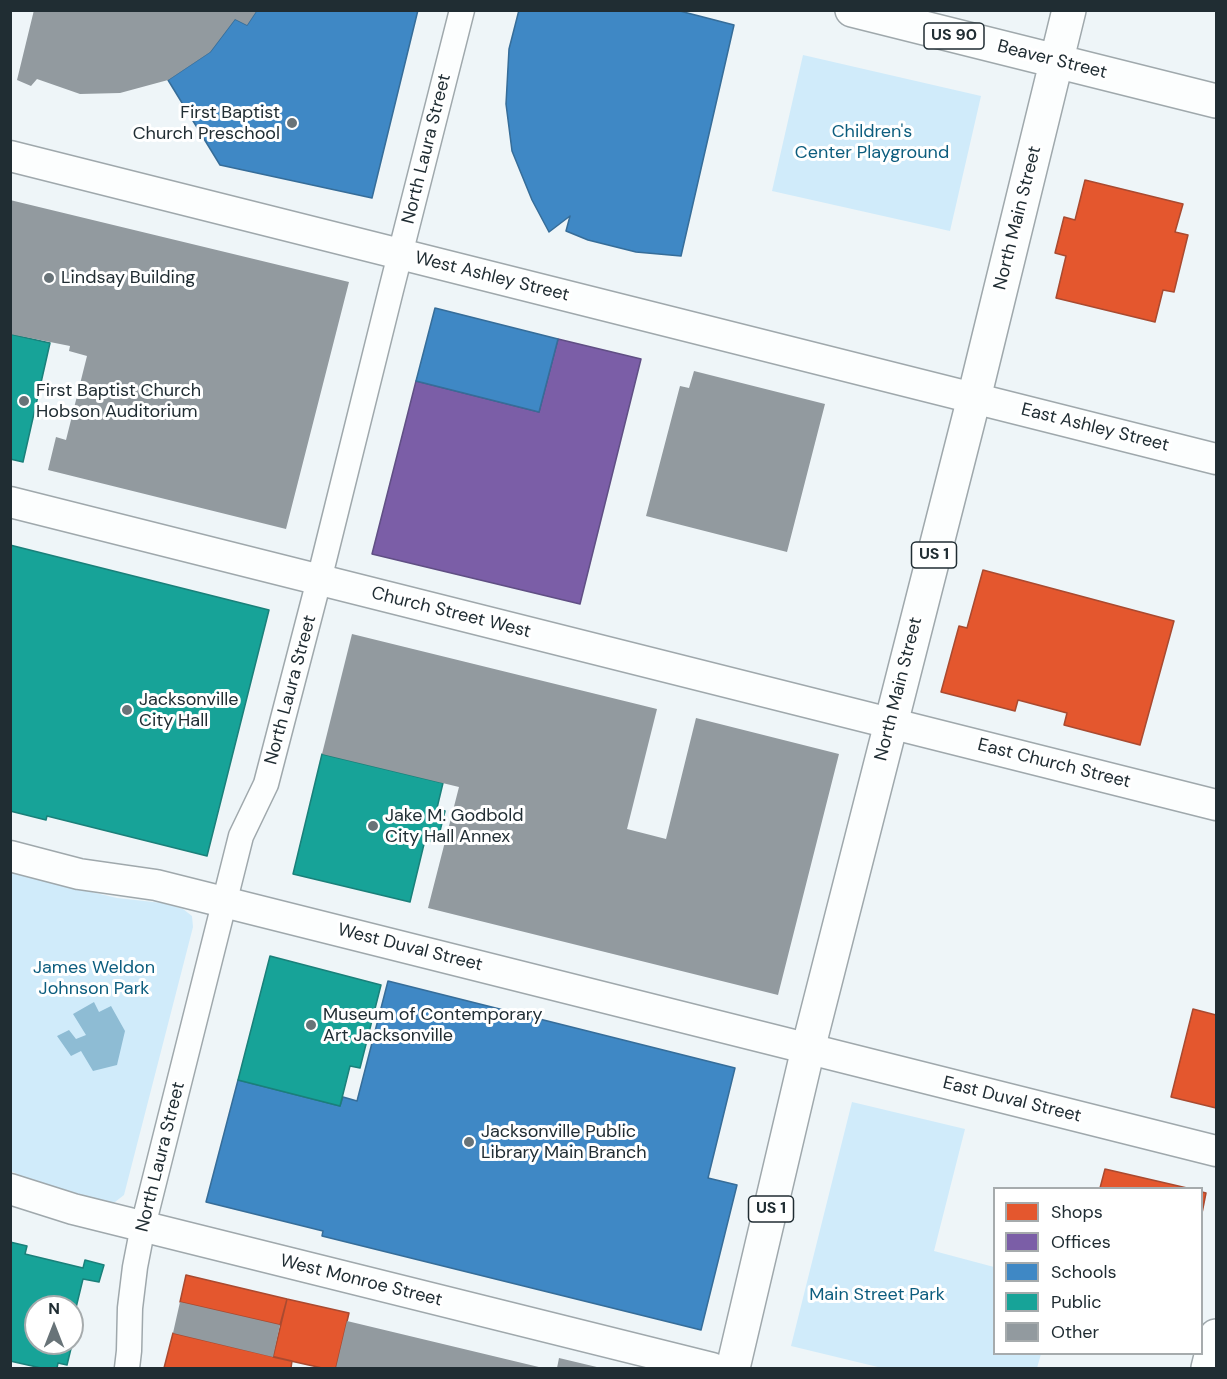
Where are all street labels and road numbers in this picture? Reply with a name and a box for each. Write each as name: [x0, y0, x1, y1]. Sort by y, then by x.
road number: US 90: [924, 23, 984, 49]
street label: Beaver Street: [995, 36, 1109, 84]
street label: North Laura Street: [398, 72, 456, 226]
street label: North Main Street: [990, 144, 1046, 292]
street label: West Ashley Street: [413, 247, 571, 307]
street label: East Ashley Street: [1019, 399, 1171, 457]
road number: US 1: [912, 542, 956, 568]
street label: Church Street West: [369, 583, 533, 643]
street label: North Laura Street: [261, 613, 321, 767]
street label: North Main Street: [871, 615, 927, 763]
street label: East Church Street: [975, 735, 1133, 793]
street label: West Duval Street: [335, 920, 485, 976]
street label: East Duval Street: [941, 1072, 1083, 1128]
street label: North Laura Street: [132, 1080, 190, 1234]
road number: US 1: [748, 1196, 794, 1222]
street label: West Monroe Street: [278, 1250, 444, 1312]

